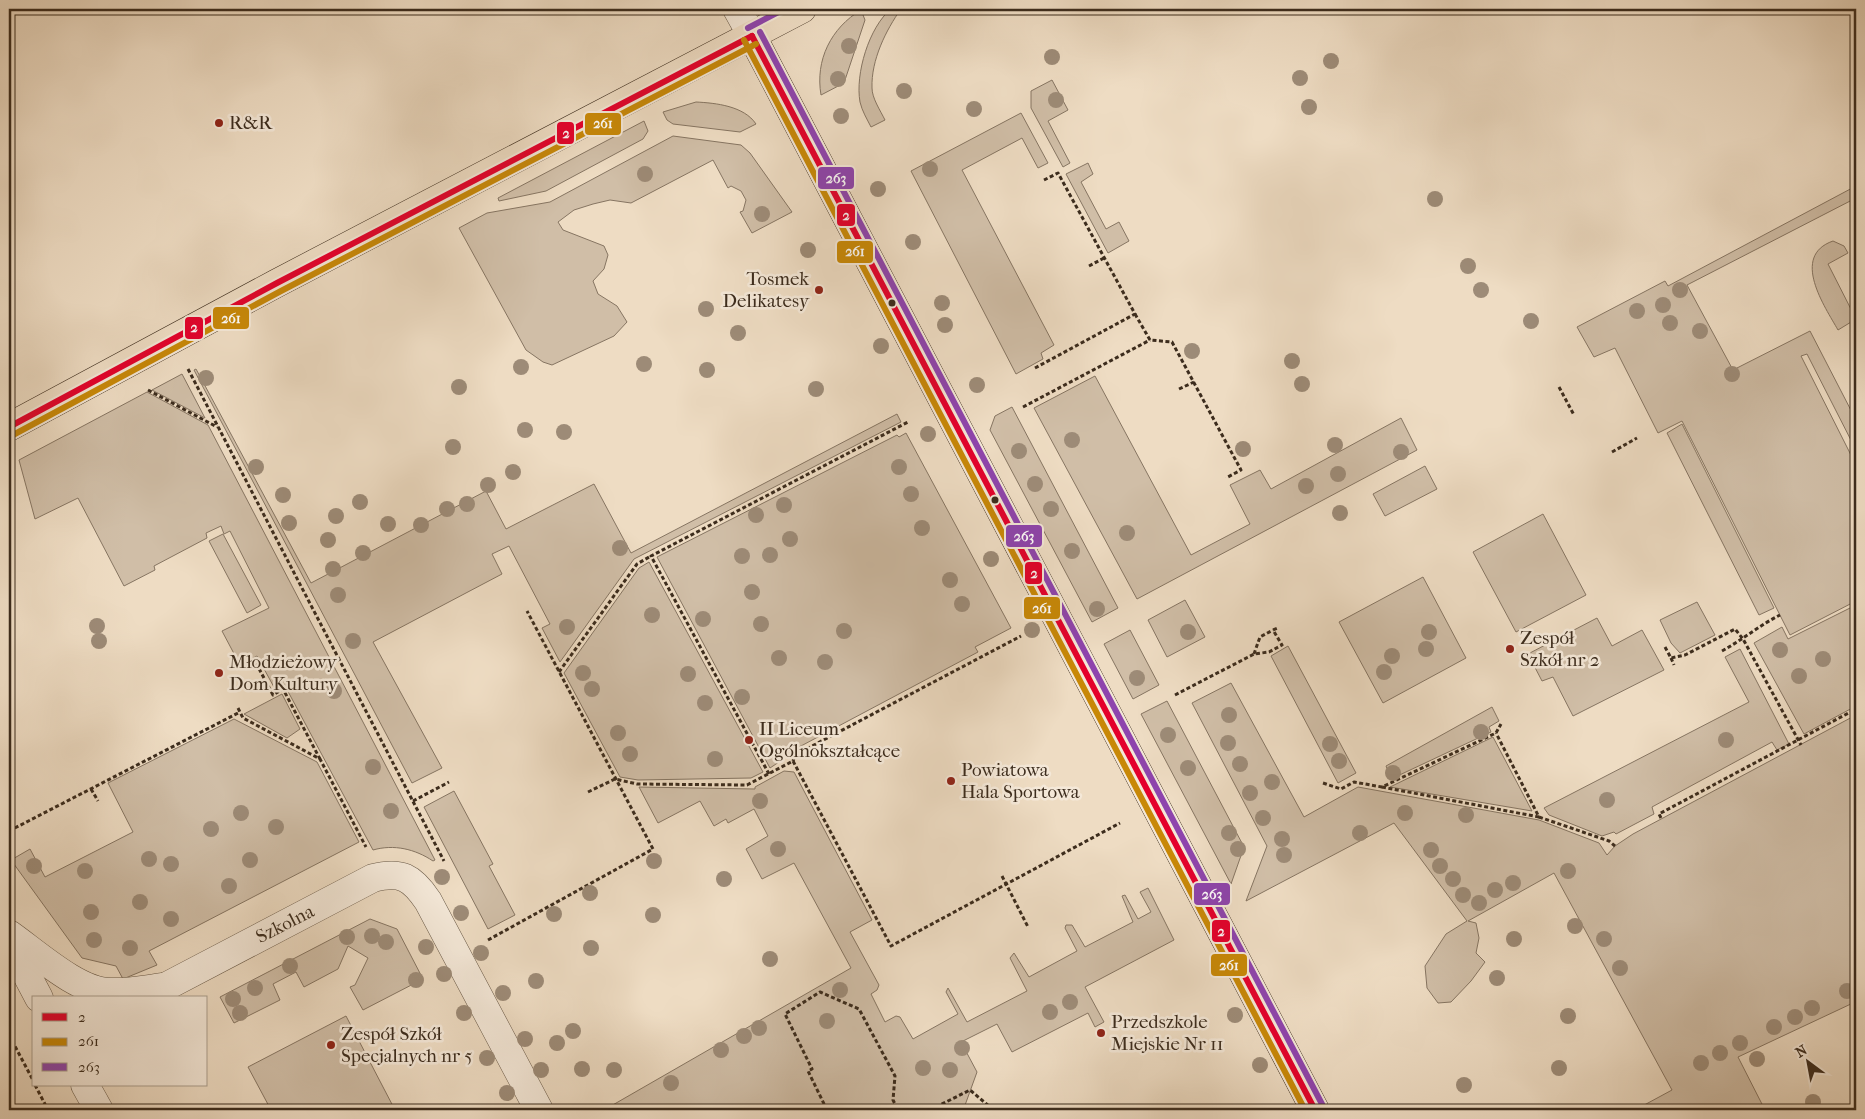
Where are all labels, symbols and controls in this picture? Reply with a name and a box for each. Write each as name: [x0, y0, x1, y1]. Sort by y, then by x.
place label: R&R: [229, 112, 273, 134]
line badge: 261: [584, 112, 622, 136]
text: 261: [593, 115, 613, 132]
marker: R&R: [213, 117, 225, 129]
line badge: 2: [556, 121, 575, 145]
text: 2: [562, 125, 570, 142]
line badge: 263: [817, 166, 855, 190]
text: 263: [826, 170, 847, 187]
line badge: 2: [836, 203, 856, 227]
text: 2: [842, 207, 850, 224]
line badge: 261: [836, 240, 874, 264]
text: 261: [845, 243, 865, 260]
place label: Tosmek Delikatesy: [723, 268, 810, 312]
marker: Tosmek Delikatesy: [813, 284, 825, 296]
unlabelled marker: [887, 298, 897, 308]
line badge: 261: [212, 306, 250, 330]
text: 261: [221, 310, 241, 327]
line badge: 2: [184, 316, 204, 340]
text: 2: [190, 319, 198, 336]
unlabelled marker: [990, 495, 1000, 505]
line badge: 263: [1005, 524, 1043, 548]
text: 263: [1014, 528, 1035, 545]
line badge: 2: [1024, 561, 1043, 585]
text: 2: [1030, 565, 1038, 582]
line badge: 261: [1023, 596, 1061, 620]
text: 261: [1032, 600, 1052, 617]
place label: Zespół Szkół nr 2: [1520, 627, 1600, 671]
marker: Zespół Szkół nr 2: [1504, 643, 1516, 655]
place label: Młodzieżowy Dom Kultury: [229, 651, 339, 695]
marker: Młodzieżowy Dom Kultury: [213, 667, 225, 679]
place label: II Liceum Ogólnokształcące: [759, 718, 900, 762]
marker: II Liceum Ogólnokształcące: [743, 734, 755, 746]
place label: Powiatowa Hala Sportowa: [961, 759, 1080, 803]
marker: Powiatowa Hala Sportowa: [945, 775, 957, 787]
line badge: 263: [1193, 882, 1231, 906]
text: 263: [1202, 886, 1223, 903]
street label: Szkolna: [252, 900, 318, 948]
line badge: 2: [1211, 919, 1231, 943]
text: 2: [1217, 923, 1225, 940]
line badge: 261: [1210, 953, 1248, 977]
text: 261: [1219, 957, 1239, 974]
legend: [32, 996, 208, 1086]
text: 2: [78, 1008, 86, 1026]
place label: Przedszkole Miejskie Nr 11: [1111, 1011, 1224, 1055]
place label: Zespół Szkół Specjalnych nr 5: [341, 1023, 472, 1067]
marker: Przedszkole Miejskie Nr 11: [1095, 1027, 1107, 1039]
text: 261: [78, 1032, 99, 1050]
north arrow: [1782, 1036, 1832, 1086]
marker: Zespół Szkół Specjalnych nr 5: [325, 1039, 337, 1051]
text: N: [1792, 1041, 1811, 1061]
text: 263: [78, 1058, 100, 1076]

